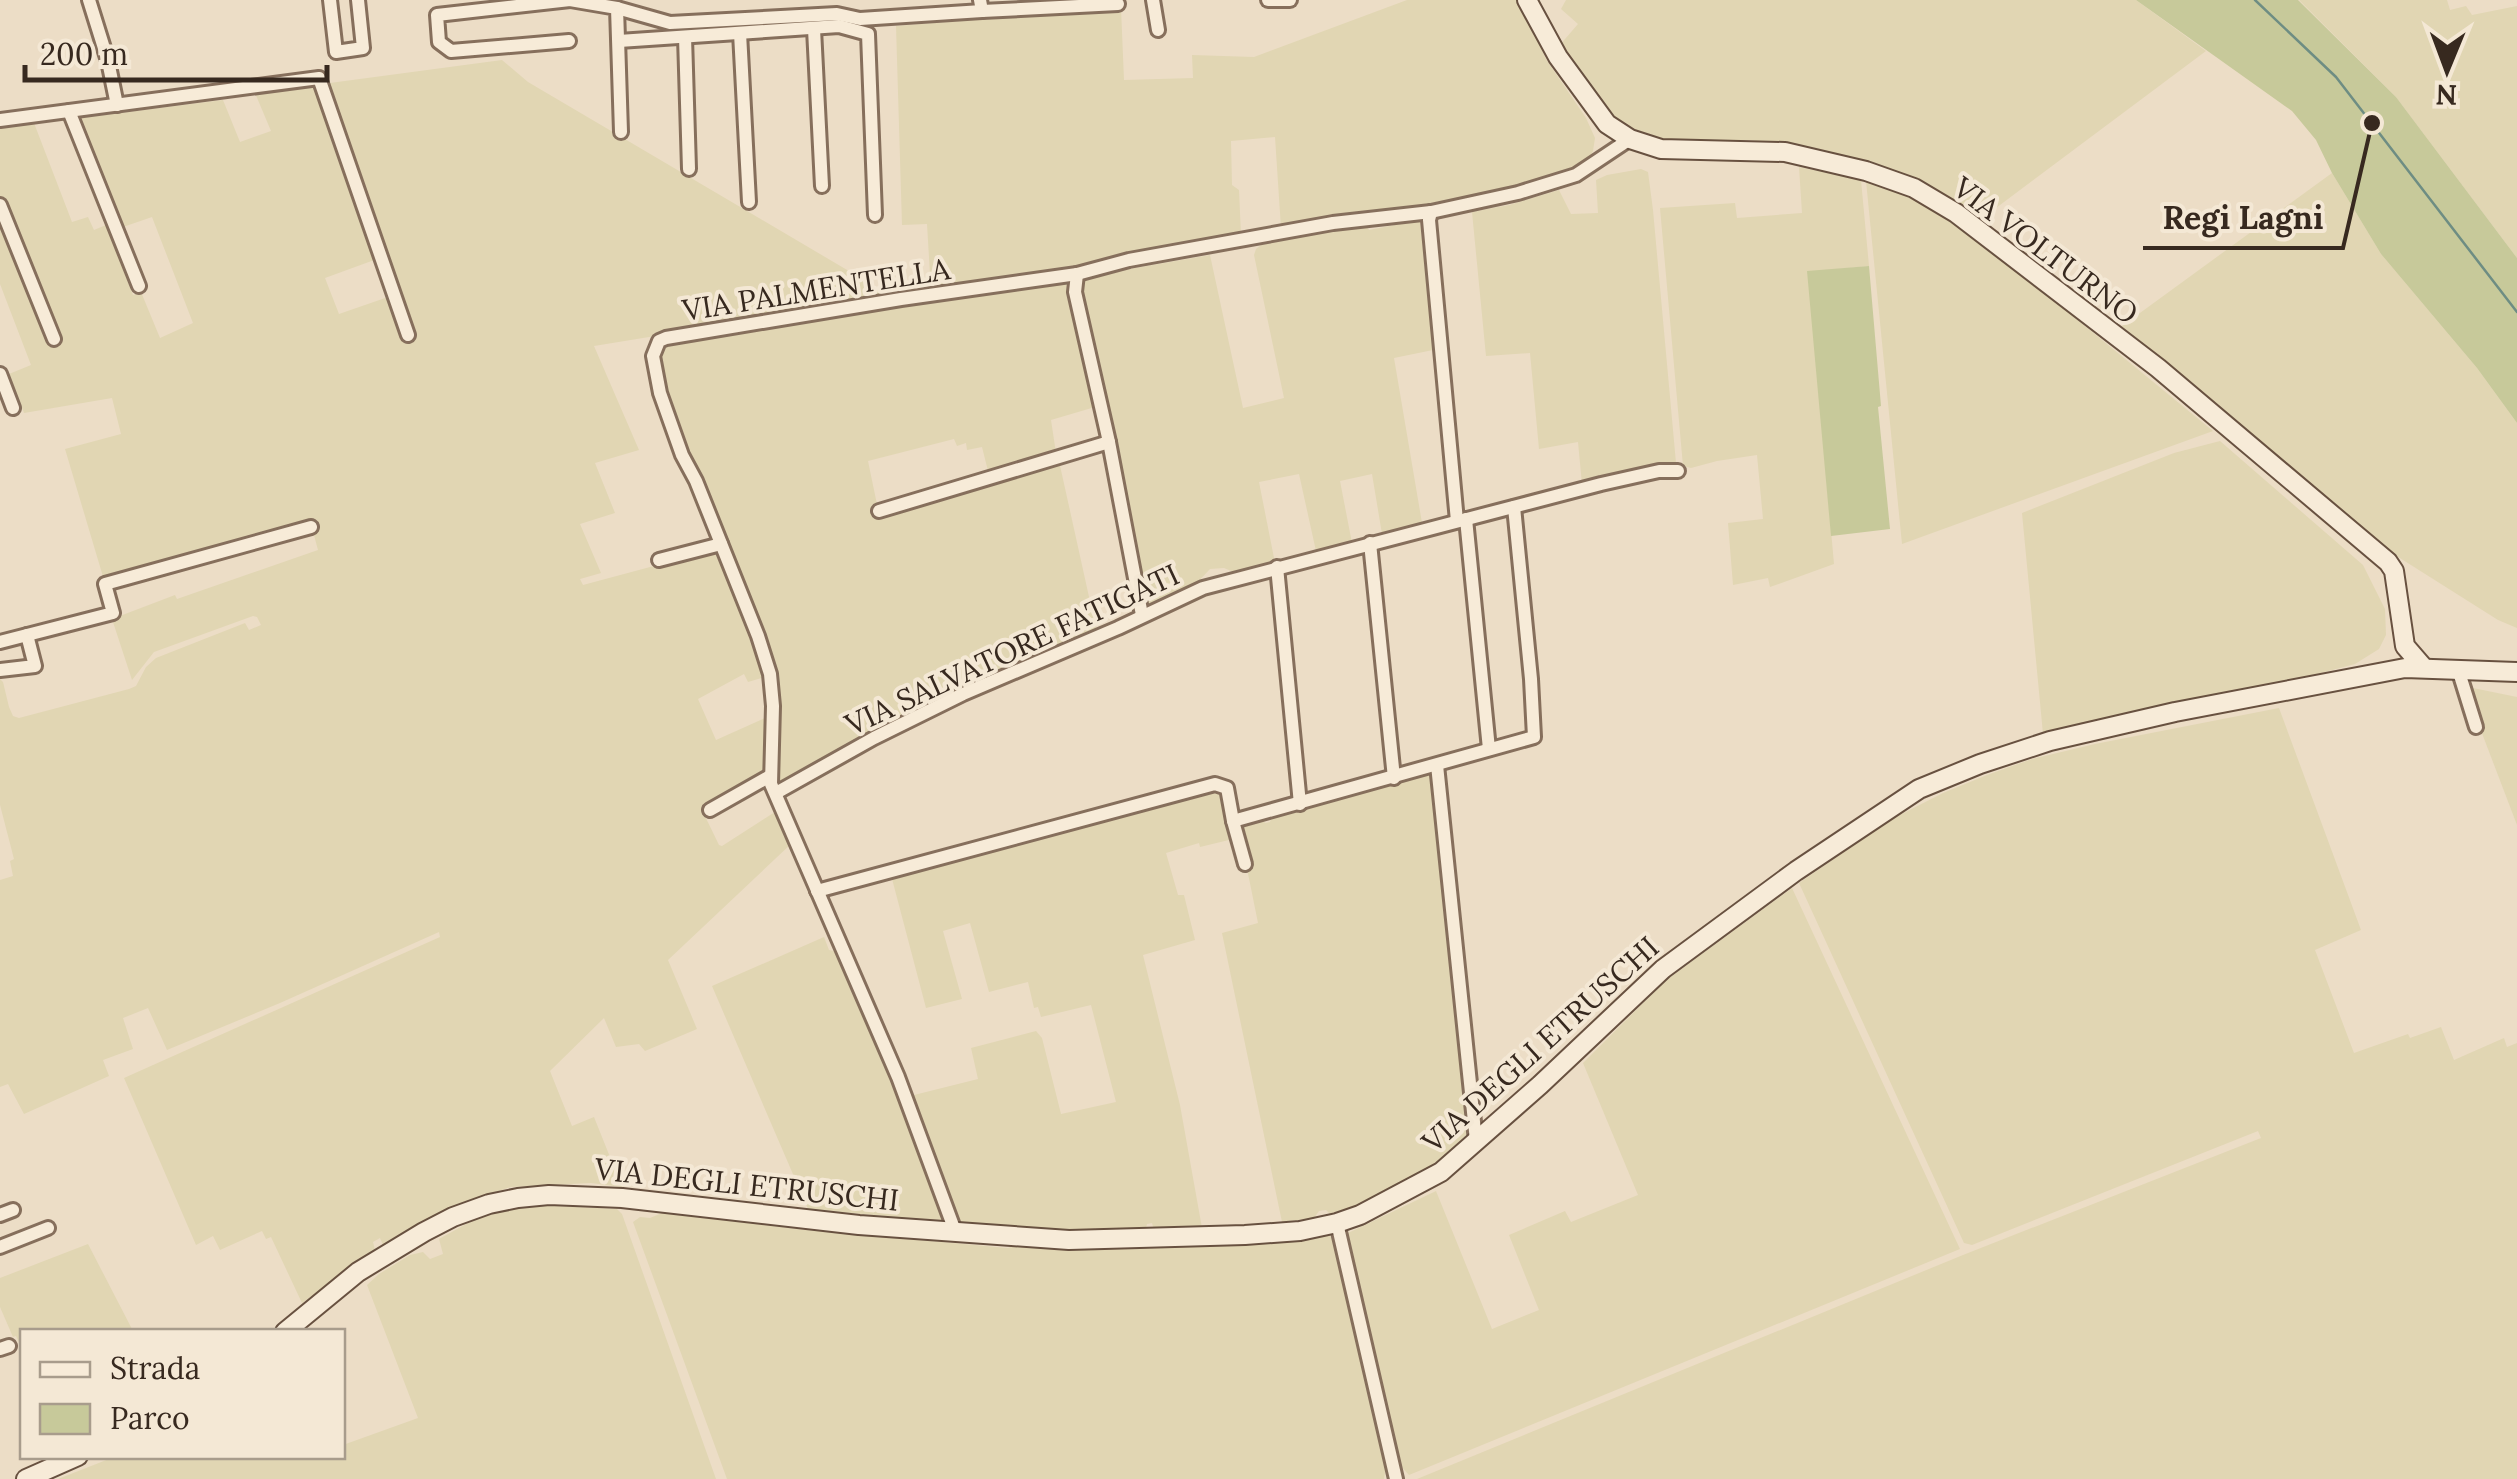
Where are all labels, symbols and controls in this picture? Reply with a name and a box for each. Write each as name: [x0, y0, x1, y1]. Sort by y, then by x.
scale bar: [25, 20, 328, 82]
north arrow: [2397, 20, 2497, 120]
text: 200 m: [40, 35, 128, 73]
text: N: [2435, 77, 2458, 113]
street label: VIA VOLTURNO: [1945, 168, 2146, 332]
callout: Regi Lagni: [2143, 186, 2343, 248]
text: Regi Lagni: [2163, 197, 2323, 238]
street label: VIA PALMENTELLA: [678, 249, 954, 329]
street label: VIA SALVATORE FATIGATI: [838, 555, 1185, 744]
street label: VIA DEGLI ETRUSCHI: [1413, 928, 1666, 1161]
street label: VIA DEGLI ETRUSCHI: [592, 1149, 901, 1219]
legend: [20, 1329, 345, 1459]
text: Strada: [110, 1349, 200, 1387]
text: Parco: [110, 1399, 190, 1437]

